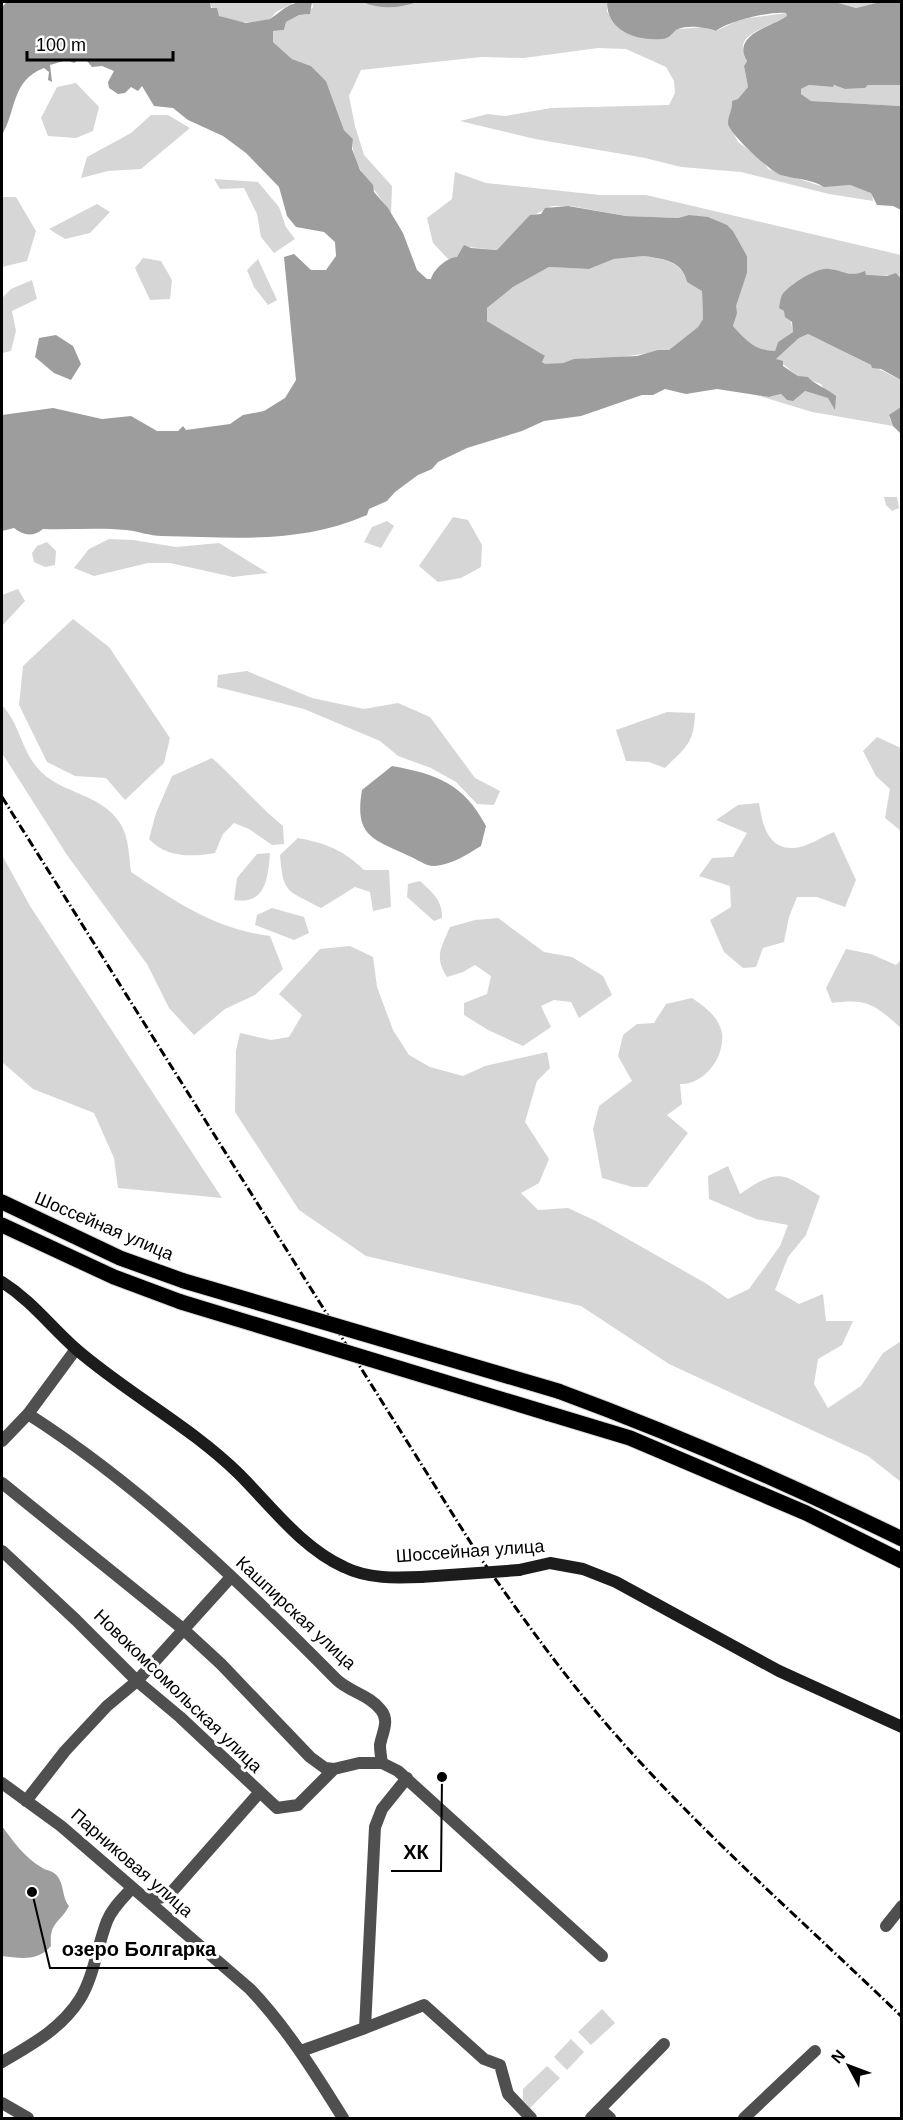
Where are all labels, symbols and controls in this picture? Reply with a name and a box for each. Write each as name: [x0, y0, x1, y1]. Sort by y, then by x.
scale bar: [27, 24, 172, 62]
text: 100 m: [36, 35, 86, 55]
street label: Шоссейная улица: [32, 1188, 177, 1265]
street label: Шоссейная улица: [395, 1536, 546, 1566]
street label: Кашпирская улица: [232, 1552, 361, 1674]
street label: Новокомсомольская улица: [90, 1606, 267, 1777]
street label: Парниковая улица: [67, 1805, 198, 1922]
callout: ХК: [391, 1833, 441, 1871]
text: ХК: [403, 1841, 430, 1863]
callout: озеро Болгарка: [50, 1930, 228, 1968]
text: озеро Болгарка: [62, 1938, 217, 1960]
north arrow: [819, 2036, 879, 2096]
text: N: [828, 2047, 848, 2066]

